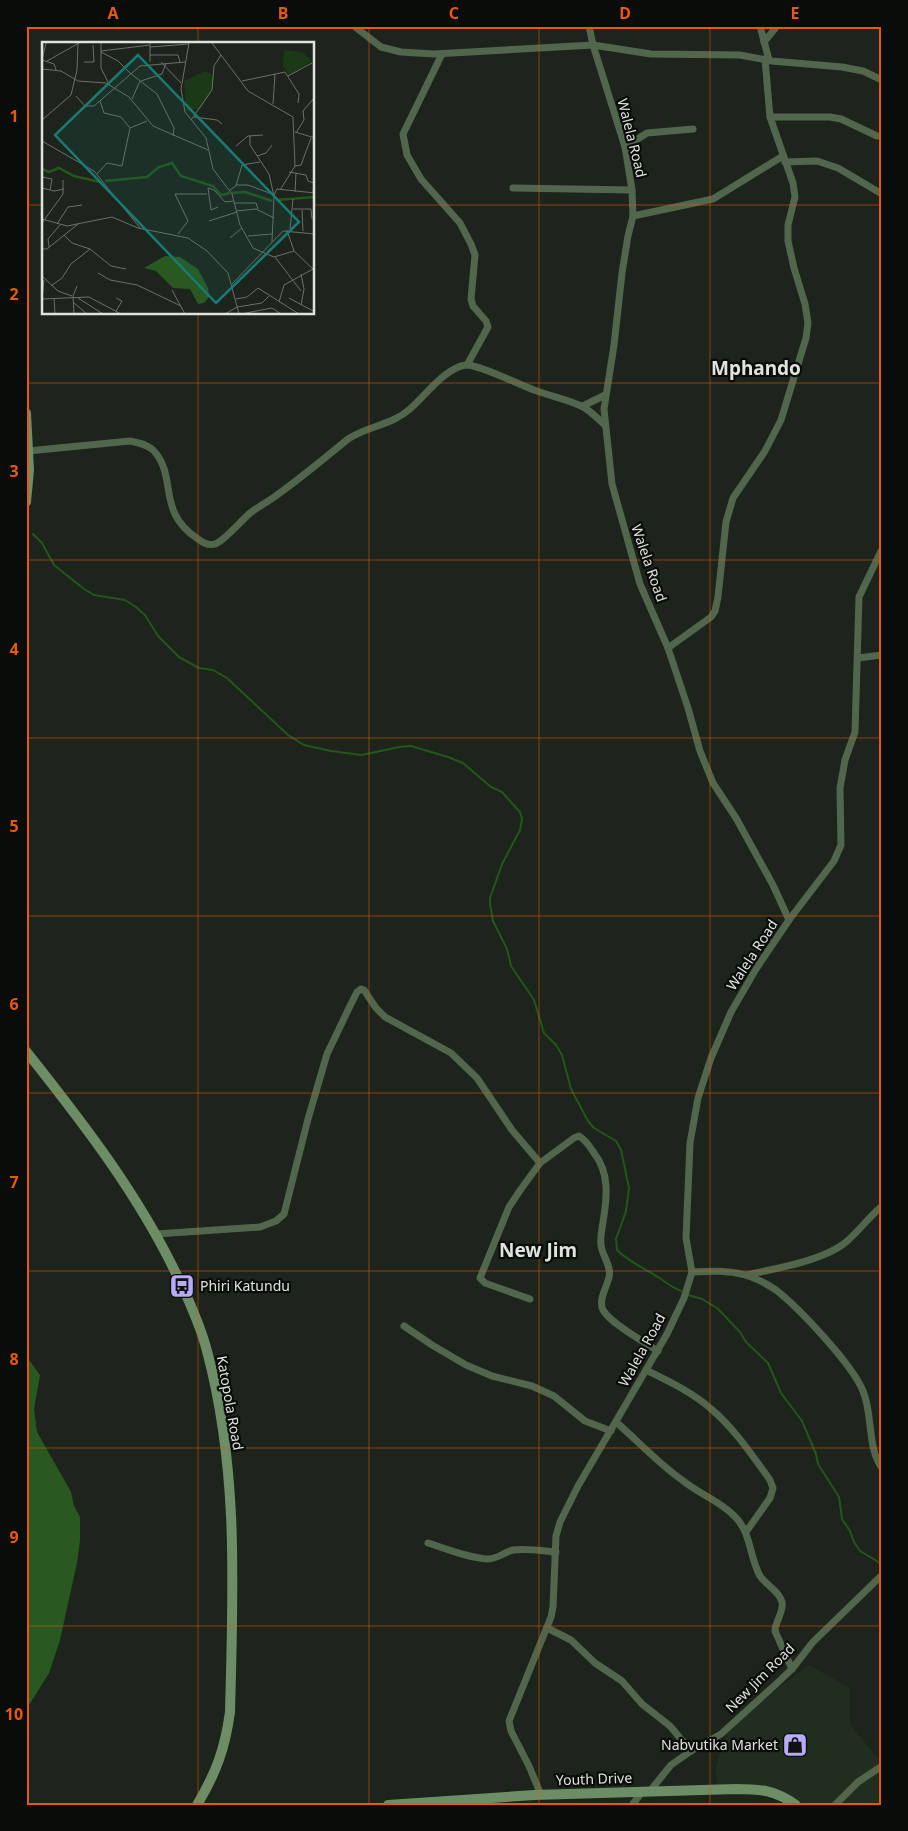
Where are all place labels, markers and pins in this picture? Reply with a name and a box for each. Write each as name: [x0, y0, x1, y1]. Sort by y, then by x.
bus stop icon: Phiri Katundu: [169, 1273, 195, 1299]
place label: Phiri Katundu: [200, 1276, 290, 1295]
shop icon: Nabvutika Market: [782, 1732, 808, 1758]
place label: Nabvutika Market: [661, 1735, 778, 1754]

